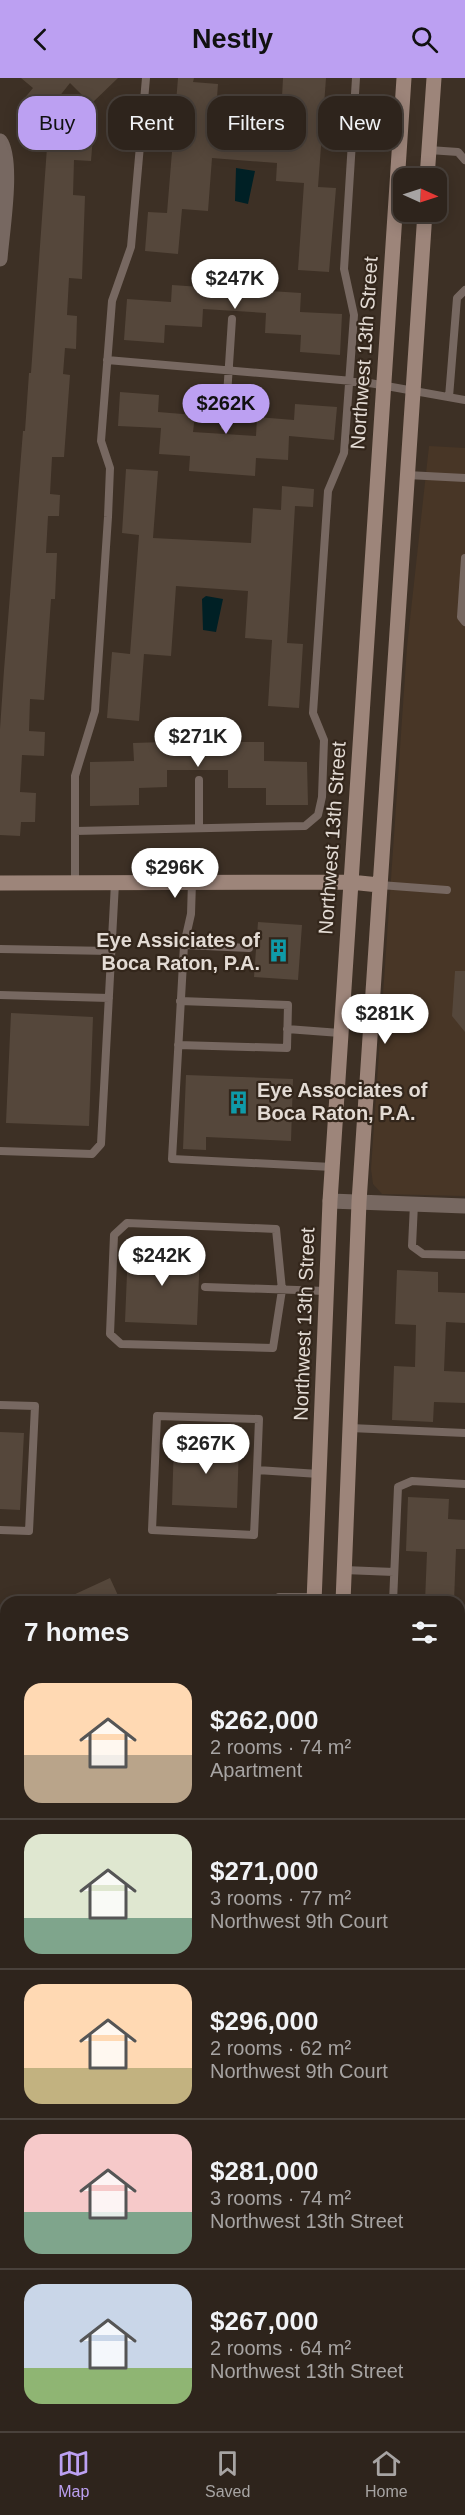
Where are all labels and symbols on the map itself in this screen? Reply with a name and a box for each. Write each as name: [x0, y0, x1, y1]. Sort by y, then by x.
north arrow: [393, 168, 447, 222]
street label: Northwest 13th Street: [346, 255, 382, 450]
pin: $247K: [193, 259, 277, 310]
pin: $262K: [184, 384, 268, 435]
pin: $271K: [156, 717, 240, 768]
street label: Northwest 13th Street: [314, 740, 350, 935]
pin: $296K: [133, 848, 217, 899]
place label: Eye Assiciates of Boca Raton, P.A.: [96, 929, 260, 974]
building icon: Eye Assiciates of Boca Raton, P.A.: [265, 938, 291, 964]
pin: $281K: [343, 994, 427, 1045]
place label: Eye Associates of Boca Raton, P.A.: [257, 1079, 428, 1124]
building icon: Eye Associates of Boca Raton, P.A.: [226, 1089, 252, 1115]
street label: Northwest 13th Street: [290, 1227, 318, 1421]
pin: $242K: [120, 1236, 204, 1287]
pin: $267K: [164, 1424, 248, 1475]

